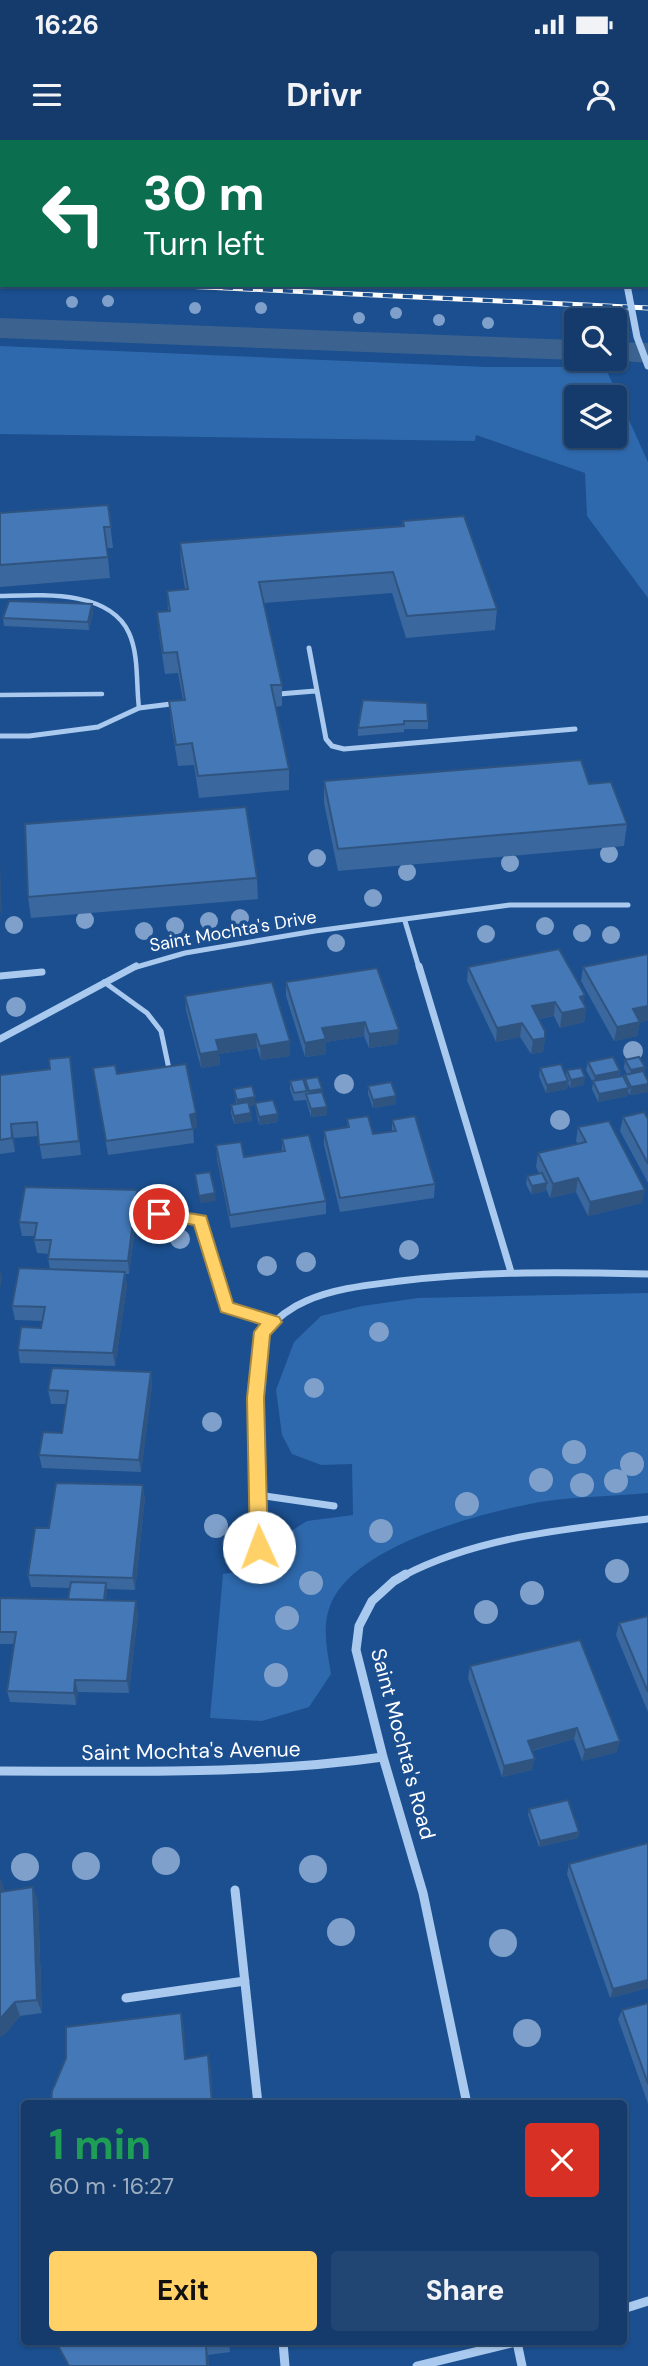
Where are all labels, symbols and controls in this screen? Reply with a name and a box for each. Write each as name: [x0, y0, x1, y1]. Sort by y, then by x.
text: 16:26: [35, 8, 99, 42]
text: Drivr: [286, 74, 362, 116]
icon: menu: [28, 76, 66, 114]
icon: person: [582, 76, 620, 114]
text: 30 m: [143, 161, 265, 225]
icon: left: [28, 168, 119, 259]
text: Turn left: [143, 223, 265, 265]
map controls: [564, 308, 627, 448]
button: search: [564, 308, 627, 371]
button: layers: [564, 385, 627, 448]
street label: Saint Mochta's Drive: [148, 904, 318, 958]
pin: [129, 1184, 189, 1244]
icon: arrive: [140, 1195, 178, 1233]
position arrow: [222, 1510, 296, 1584]
street label: Saint Mochta's Road: [364, 1645, 442, 1843]
street label: Saint Mochta's Avenue: [81, 1735, 301, 1767]
text: 1 min: [49, 2117, 151, 2172]
button: close: [525, 2123, 599, 2197]
text: 60 m · 16:27: [49, 2171, 174, 2201]
button: Exit: [49, 2251, 317, 2331]
button: Share: [331, 2251, 599, 2331]

